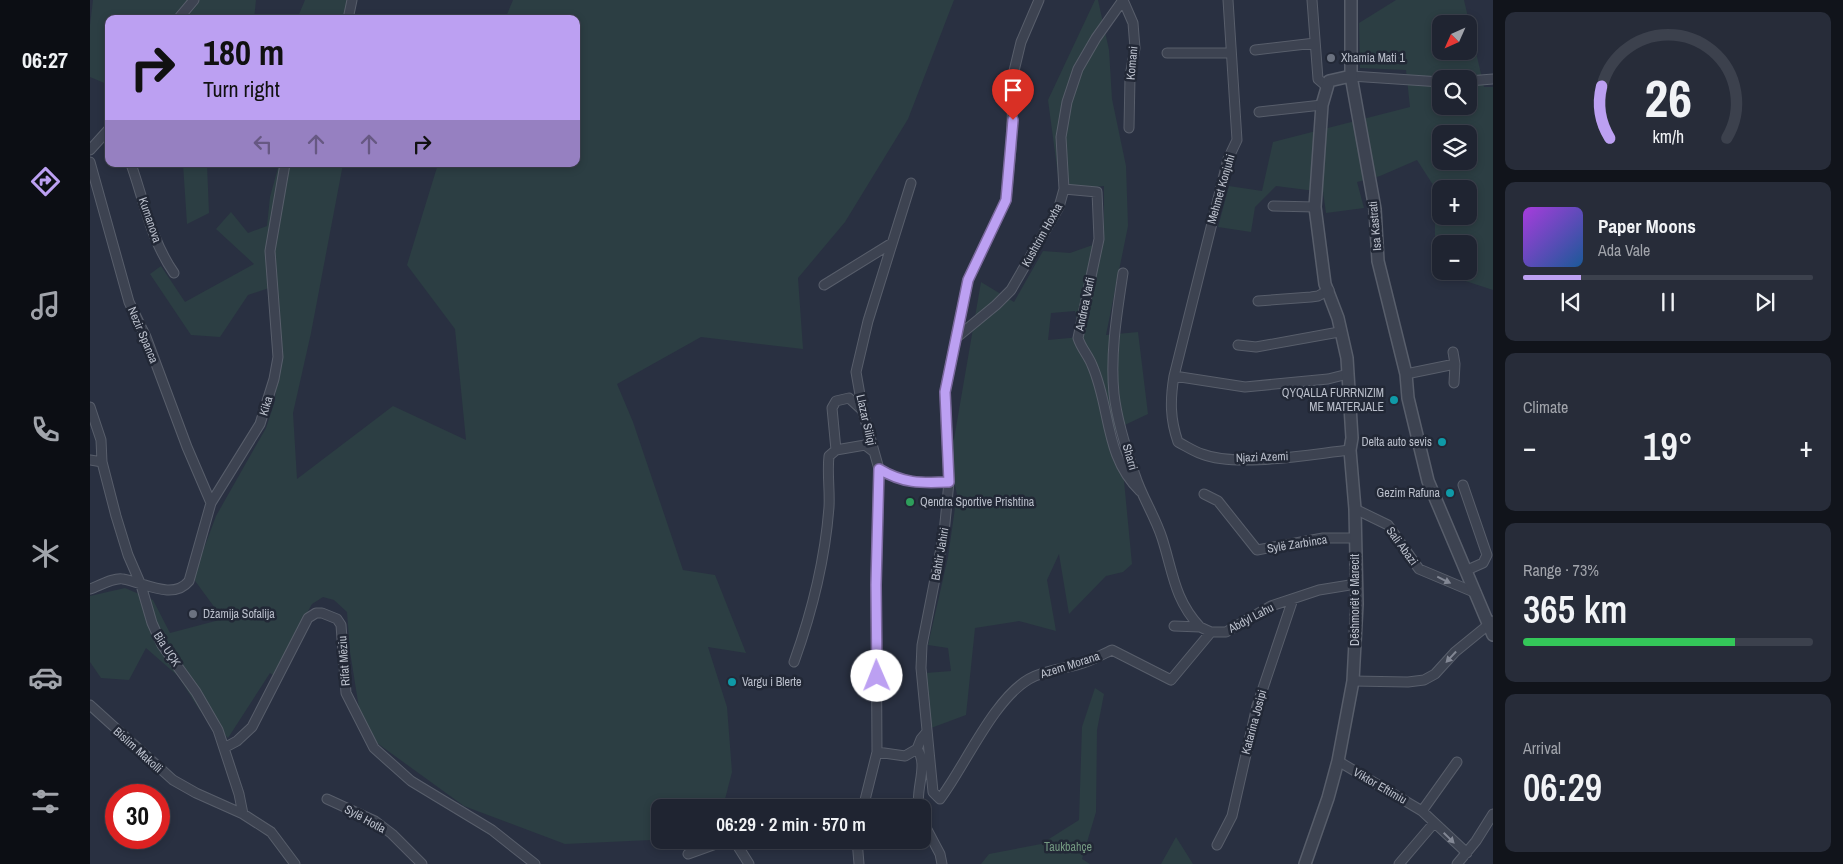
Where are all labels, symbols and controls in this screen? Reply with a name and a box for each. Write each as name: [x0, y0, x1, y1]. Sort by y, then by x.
north arrow: [1432, 15, 1478, 60]
map controls: [1432, 15, 1477, 280]
text: 180 m: [203, 29, 284, 76]
icon: right: [120, 35, 185, 100]
text: 06:27: [22, 45, 68, 75]
street label: Komani: [1123, 45, 1141, 81]
place label: Xhamia Mati 1: [1341, 50, 1406, 66]
marker: Xhamia Mati 1: [1325, 52, 1337, 64]
text: 26: [1644, 63, 1692, 133]
pin: [992, 69, 1034, 120]
button: search: [1432, 70, 1477, 115]
text: Turn right: [203, 74, 280, 104]
icon: arrive: [999, 76, 1027, 104]
button: layers: [1432, 125, 1477, 170]
text: km/h: [1652, 125, 1684, 149]
icon: left: [249, 130, 277, 158]
icon: ahead: [302, 130, 330, 158]
icon: ahead: [355, 130, 383, 158]
icon: right: [408, 130, 436, 158]
street label: Mehmet Konjuhi: [1203, 152, 1239, 226]
icon: directions: [28, 164, 63, 199]
button: +: [1432, 180, 1477, 225]
street label: Kumanova: [135, 195, 165, 245]
street label: Kushtrim Hoxha: [1018, 200, 1066, 270]
street label: Isa Kastrati: [1365, 201, 1385, 251]
text: Paper Moons: [1598, 213, 1696, 239]
button: −: [1432, 235, 1477, 280]
text: Ada Vale: [1598, 239, 1650, 261]
street label: Andrea Varfi: [1071, 276, 1098, 333]
icon: music: [28, 288, 63, 323]
icon: previous: [1557, 288, 1585, 316]
icon: pause: [1654, 288, 1682, 316]
icon: next: [1751, 288, 1779, 316]
street label: Nezir Spanca: [124, 304, 162, 366]
place label: QYQALLA FURRNIZIM ME MATERJALE: [1282, 385, 1384, 415]
street label: Llazar Siliqi: [852, 393, 880, 447]
street label: Kika: [255, 394, 277, 418]
marker: QYQALLA FURRNIZIM ME MATERJALE: [1388, 394, 1400, 406]
text: Climate: [1523, 396, 1568, 418]
icon: phone: [28, 412, 63, 447]
text: 19°: [1643, 421, 1693, 472]
text: −: [1523, 428, 1536, 466]
text: +: [1800, 428, 1813, 466]
place label: Delta auto sevis: [1361, 434, 1432, 450]
marker: Delta auto sevis: [1436, 436, 1448, 448]
street label: Sharri: [1119, 442, 1141, 472]
street label: Njazi Azemi: [1235, 448, 1289, 466]
place label: Gezim Rafuna: [1377, 485, 1441, 501]
marker: Gezim Rafuna: [1444, 487, 1456, 499]
place label: Qendra Sportive Prishtina: [920, 494, 1035, 510]
marker: Qendra Sportive Prishtina: [904, 496, 916, 508]
street label: Sali Abazi: [1383, 523, 1421, 569]
street label: Bahtir Jahiri: [927, 526, 953, 582]
street label: Sylë Zarbinca: [1266, 531, 1329, 557]
icon: climate: [28, 536, 63, 571]
street label: Dëshmorët e Marecit: [1347, 554, 1363, 646]
text: Range · 73%: [1523, 559, 1599, 581]
one-way arrow: [1437, 576, 1451, 584]
text: 365 km: [1523, 584, 1627, 635]
street label: Abdyl Lahu: [1225, 599, 1276, 637]
place label: Džamija Sofalija: [203, 606, 275, 622]
marker: Džamija Sofalija: [187, 608, 199, 620]
street label: Bia UÇK: [150, 629, 184, 670]
street label: Rifat Mëziu: [334, 635, 354, 687]
street label: Azem Morana: [1037, 648, 1102, 682]
position arrow: [850, 649, 902, 701]
one-way arrow: [1445, 651, 1457, 663]
icon: car: [28, 660, 63, 695]
place label: Vargu i Blerte: [742, 674, 801, 690]
marker: Vargu i Blerte: [726, 676, 738, 688]
street label: Katarina Josipi: [1238, 688, 1270, 756]
street label: Bislim Makolli: [110, 724, 166, 776]
text: Arrival: [1523, 737, 1561, 759]
text: 06:29: [1523, 762, 1602, 813]
street label: Viktor Eftimiu: [1350, 764, 1410, 808]
icon: filters: [28, 784, 63, 819]
speed limit sign: 30: [105, 784, 170, 849]
street label: Sylë Hotla: [342, 801, 389, 837]
text: 06:29 · 2 min · 570 m: [716, 811, 866, 837]
one-way arrow: [1443, 832, 1455, 844]
park label: Taukbahçe: [1044, 839, 1092, 855]

